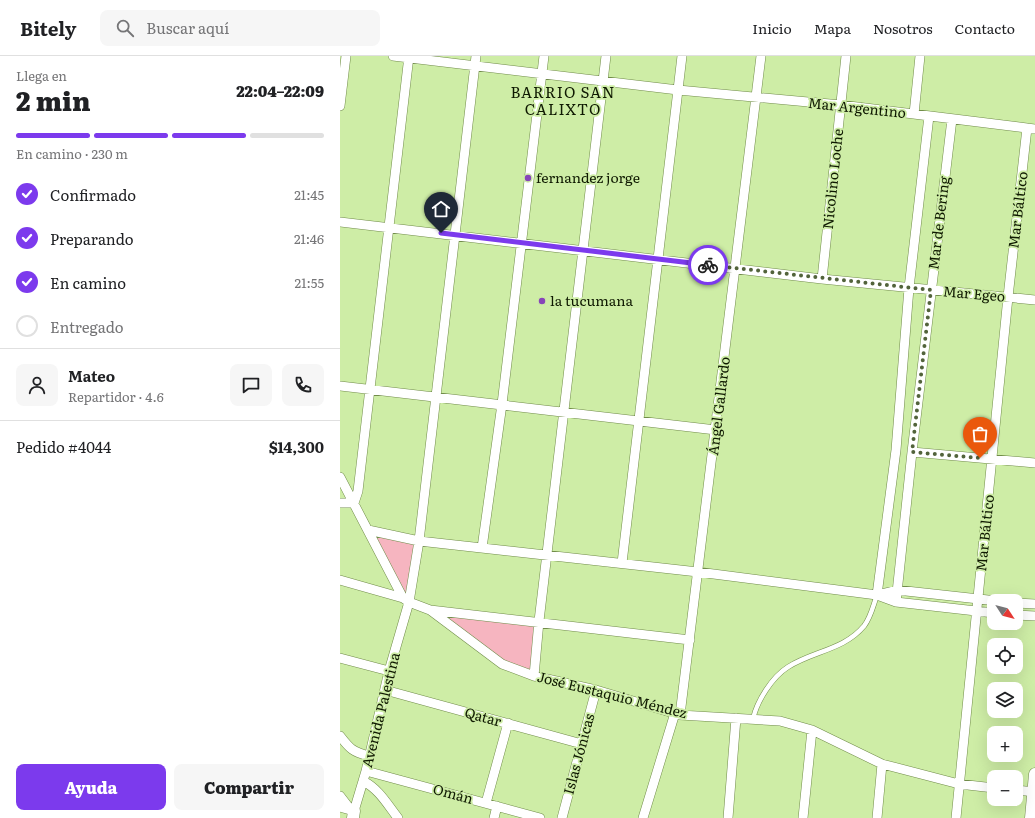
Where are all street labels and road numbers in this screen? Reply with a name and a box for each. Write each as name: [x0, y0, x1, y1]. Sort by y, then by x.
street label: Mar Argentino: [807, 92, 907, 122]
street label: Nicolino Loche: [817, 128, 847, 230]
street label: Mar Báltico: [1002, 170, 1032, 249]
street label: Mar de Bering: [922, 175, 954, 271]
street label: Mar Egeo: [942, 280, 1006, 306]
street label: Ángel Gallardo: [702, 355, 734, 456]
street label: Mar Báltico: [970, 493, 998, 572]
street label: Avenida Palestina: [356, 650, 404, 769]
street label: José Eustaquio Méndez: [535, 666, 689, 722]
street label: Qatar: [463, 702, 504, 731]
street label: Islas Jónicas: [558, 711, 598, 797]
street label: Omán: [431, 778, 476, 808]

